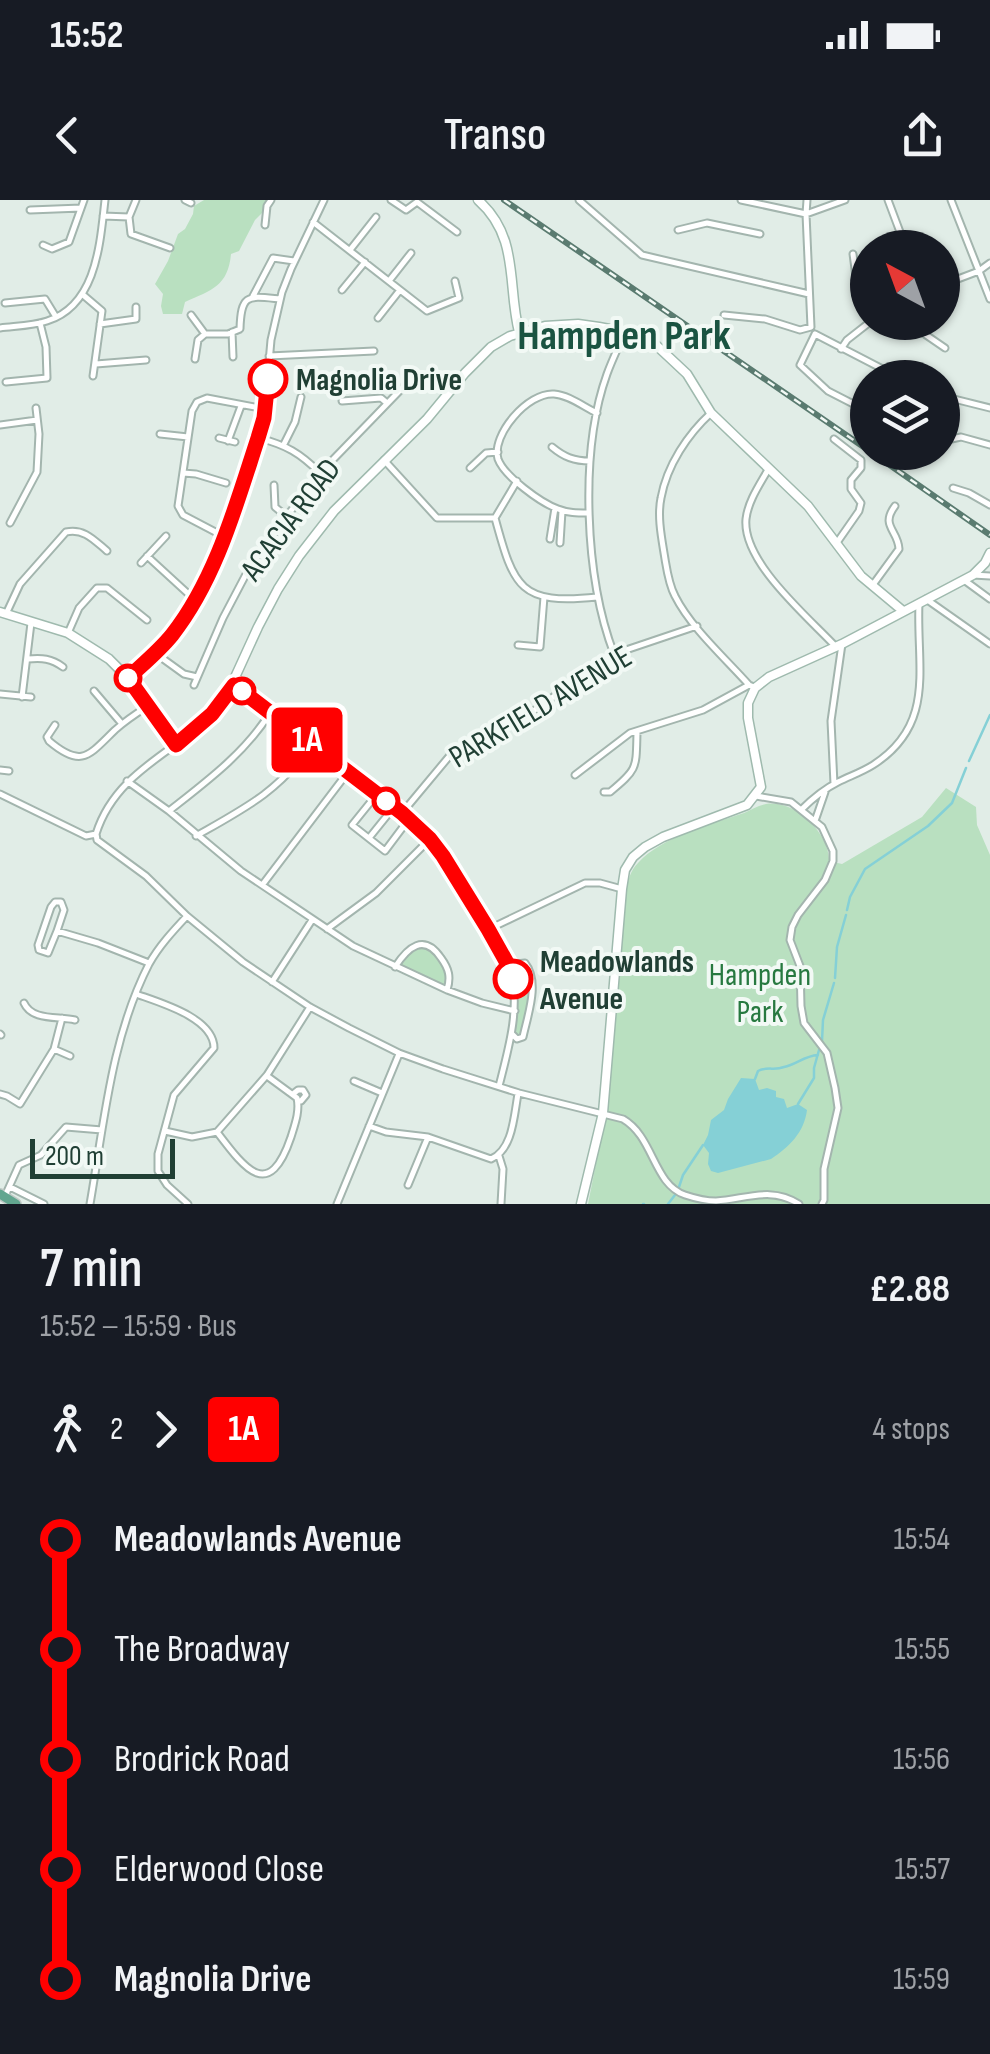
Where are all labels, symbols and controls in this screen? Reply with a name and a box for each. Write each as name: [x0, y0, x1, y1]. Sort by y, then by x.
text: 15:52: [50, 13, 123, 58]
icon: back: [40, 108, 95, 163]
text: Transo: [444, 108, 546, 163]
icon: share: [895, 108, 950, 163]
north arrow: [850, 230, 960, 340]
map controls: [850, 230, 960, 470]
district label: Hampden Park: [517, 311, 731, 362]
marker: Magnolia Drive: [249, 360, 287, 398]
button: layers: [850, 360, 960, 470]
place label: Magnolia Drive: [296, 361, 462, 400]
street label: ACACIA ROAD: [232, 451, 350, 589]
street label: PARKFIELD AVENUE: [442, 637, 639, 777]
unlabelled marker: [115, 665, 141, 691]
unlabelled marker: [229, 678, 255, 704]
line badge: 1A: [262, 708, 352, 772]
text: 1A: [291, 719, 323, 762]
unlabelled marker: [373, 788, 399, 814]
place label: Meadowlands Avenue: [539, 943, 694, 1019]
park label: Hampden Park: [709, 956, 811, 1032]
marker: Meadowlands Avenue: [494, 960, 532, 998]
scale bar: [30, 1134, 175, 1178]
text: 200 m: [45, 1140, 104, 1173]
text: 7 min: [40, 1236, 143, 1303]
text: £2.88: [869, 1267, 950, 1312]
text: 15:52 – 15:59 · Bus: [40, 1307, 237, 1346]
icon: walk: [40, 1402, 95, 1457]
icon: forward: [138, 1402, 193, 1457]
text: 1A: [228, 1408, 259, 1451]
text: 2: [110, 1410, 123, 1449]
text: 4 stops: [873, 1410, 950, 1449]
text: Meadowlands Avenue: [114, 1517, 402, 1562]
text: 15:54: [894, 1520, 950, 1559]
text: The Broadway: [114, 1627, 290, 1672]
text: 15:55: [894, 1630, 950, 1669]
text: Brodrick Road: [114, 1737, 290, 1782]
text: 15:56: [893, 1740, 950, 1779]
text: Elderwood Close: [114, 1847, 324, 1892]
text: 15:57: [894, 1850, 950, 1889]
text: Magnolia Drive: [114, 1957, 311, 2002]
text: 15:59: [893, 1960, 950, 1999]

